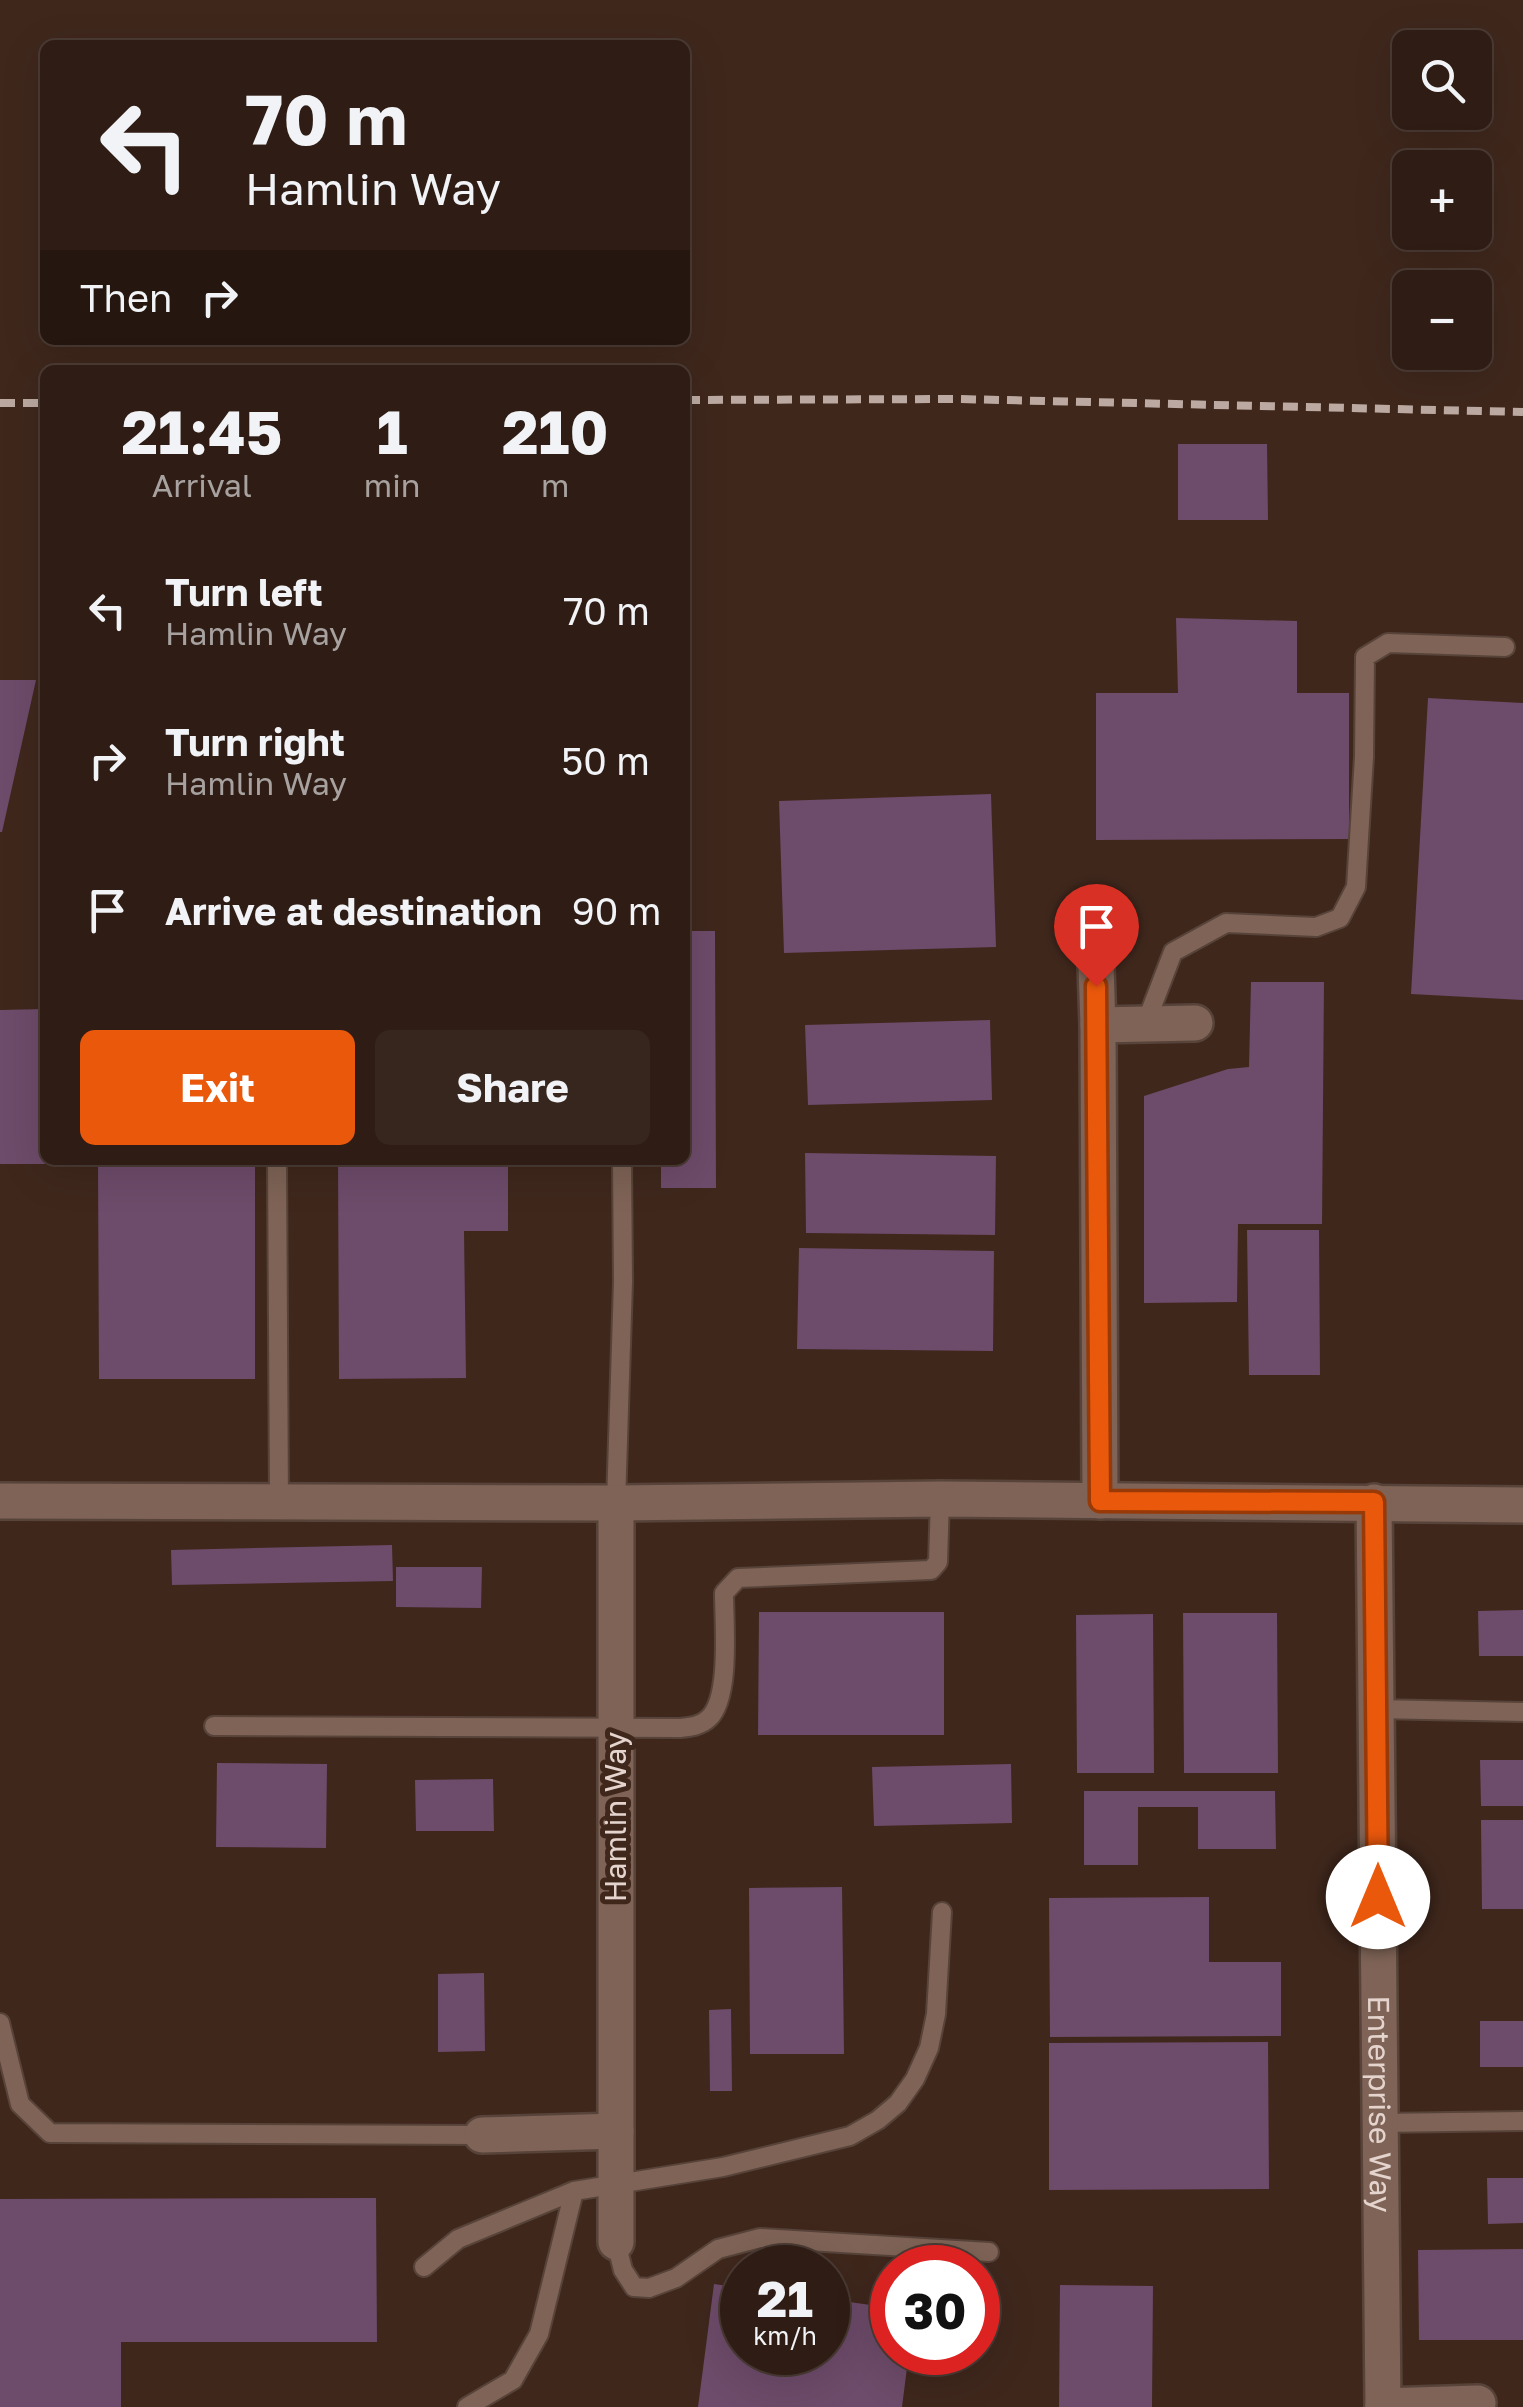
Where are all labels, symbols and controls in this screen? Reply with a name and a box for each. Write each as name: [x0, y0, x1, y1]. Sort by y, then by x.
map controls: [1392, 30, 1492, 370]
button: search: [1392, 30, 1492, 130]
text: 70 m: [245, 76, 407, 160]
icon: left: [80, 80, 210, 210]
button: +: [1392, 150, 1492, 250]
text: Hamlin Way: [245, 161, 501, 215]
icon: right: [192, 270, 247, 325]
button: −: [1392, 270, 1492, 370]
text: Then: [80, 275, 172, 320]
text: 21:45: [122, 395, 282, 467]
text: 1: [377, 395, 408, 467]
text: 210: [502, 395, 608, 467]
text: Arrival: [152, 466, 252, 504]
text: min: [364, 466, 420, 504]
text: m: [541, 466, 569, 504]
text: Turn left: [165, 569, 323, 614]
icon: left: [80, 583, 135, 638]
text: 70 m: [563, 588, 650, 633]
text: Hamlin Way: [165, 614, 347, 652]
text: Turn right: [165, 719, 345, 764]
icon: right: [80, 733, 135, 788]
text: 50 m: [561, 738, 650, 783]
text: Hamlin Way: [165, 764, 347, 802]
icon: arrive: [80, 883, 135, 938]
pin: [1054, 884, 1139, 987]
text: Arrive at destination: [165, 888, 542, 933]
text: 90 m: [572, 888, 661, 933]
icon: arrive: [1069, 899, 1124, 954]
button: Exit: [80, 1030, 355, 1145]
button: Share: [375, 1030, 650, 1145]
street label: Hamlin Way: [597, 1731, 633, 1902]
position arrow: [1326, 1845, 1430, 1949]
street label: Enterprise Way: [1361, 1995, 1399, 2213]
speed limit sign: 30: [870, 2245, 1000, 2375]
text: 21: [757, 2268, 813, 2328]
text: km/h: [753, 2320, 817, 2351]

